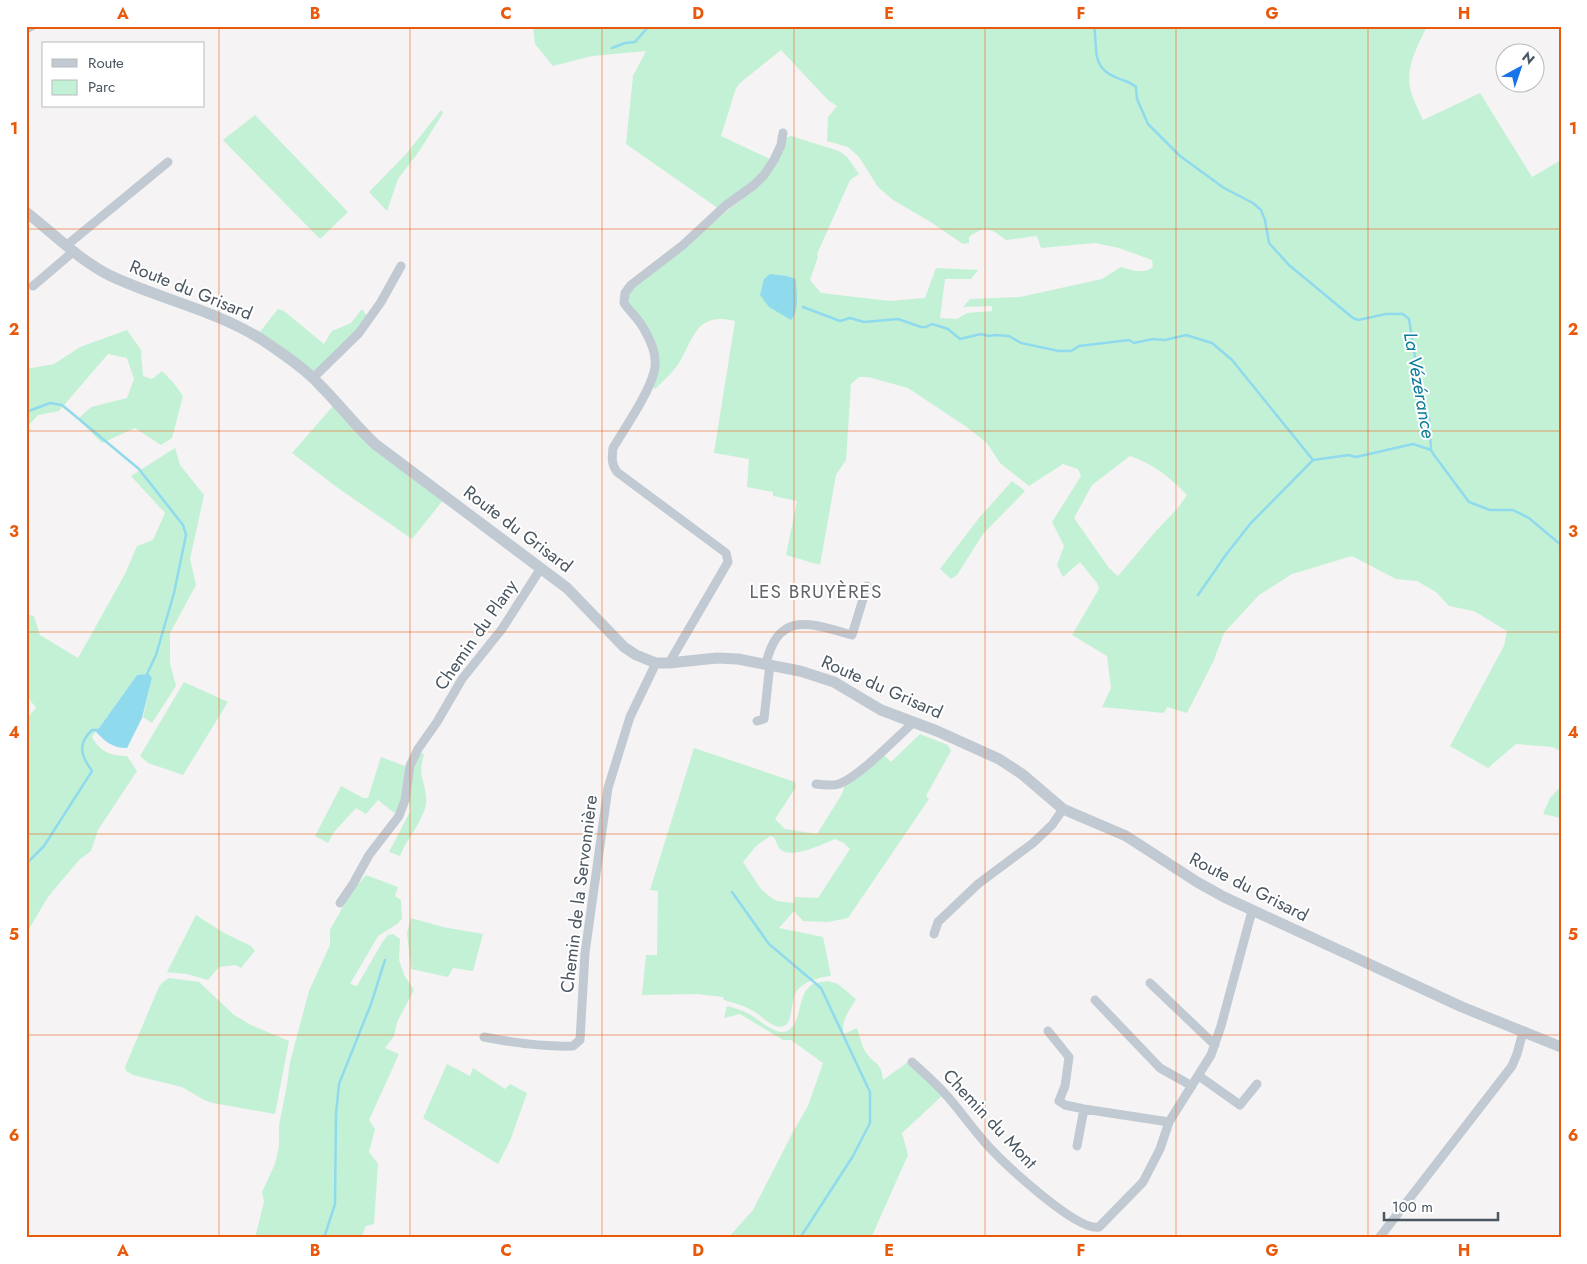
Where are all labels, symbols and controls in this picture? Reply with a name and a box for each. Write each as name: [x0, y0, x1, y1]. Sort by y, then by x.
text: A: [116, 2, 129, 25]
text: B: [310, 2, 320, 25]
text: C: [500, 2, 512, 25]
text: D: [692, 2, 704, 25]
text: E: [884, 2, 894, 25]
text: F: [1077, 2, 1085, 25]
text: G: [1265, 2, 1279, 25]
text: H: [1458, 2, 1470, 25]
legend: [42, 42, 205, 108]
north arrow: [1494, 42, 1544, 92]
text: N: [1518, 47, 1539, 69]
text: Route: [88, 52, 124, 74]
text: Parc: [88, 76, 115, 98]
text: 1: [10, 117, 18, 140]
text: 1: [1569, 117, 1577, 140]
street label: Route du Grisard: [126, 253, 256, 327]
text: 2: [9, 318, 19, 341]
text: 2: [1568, 318, 1578, 341]
water label: La Vézérance: [1397, 330, 1442, 441]
street label: Route du Grisard: [458, 479, 578, 579]
text: 3: [9, 520, 19, 543]
text: 3: [1568, 520, 1578, 543]
street label: Chemin du Plany: [428, 574, 524, 696]
district label: LES BRUYÈRES: [750, 578, 882, 605]
street label: Route du Grisard: [817, 649, 947, 725]
text: 4: [8, 721, 20, 744]
text: 4: [1567, 721, 1579, 744]
street label: Chemin de la Servonnière: [554, 794, 604, 994]
street label: Route du Grisard: [1185, 846, 1313, 928]
text: 5: [9, 923, 19, 946]
text: 5: [1568, 923, 1578, 946]
street label: Chemin du Mont: [937, 1063, 1044, 1175]
text: 6: [9, 1124, 19, 1147]
text: 6: [1568, 1124, 1578, 1147]
scale bar: [1384, 1189, 1498, 1221]
text: 100 m: [1392, 1196, 1433, 1218]
text: A: [116, 1239, 129, 1262]
text: B: [310, 1239, 320, 1262]
text: C: [500, 1239, 512, 1262]
text: D: [692, 1239, 704, 1262]
text: E: [884, 1239, 894, 1262]
text: F: [1077, 1239, 1085, 1262]
text: G: [1265, 1239, 1279, 1262]
text: H: [1458, 1239, 1470, 1262]

